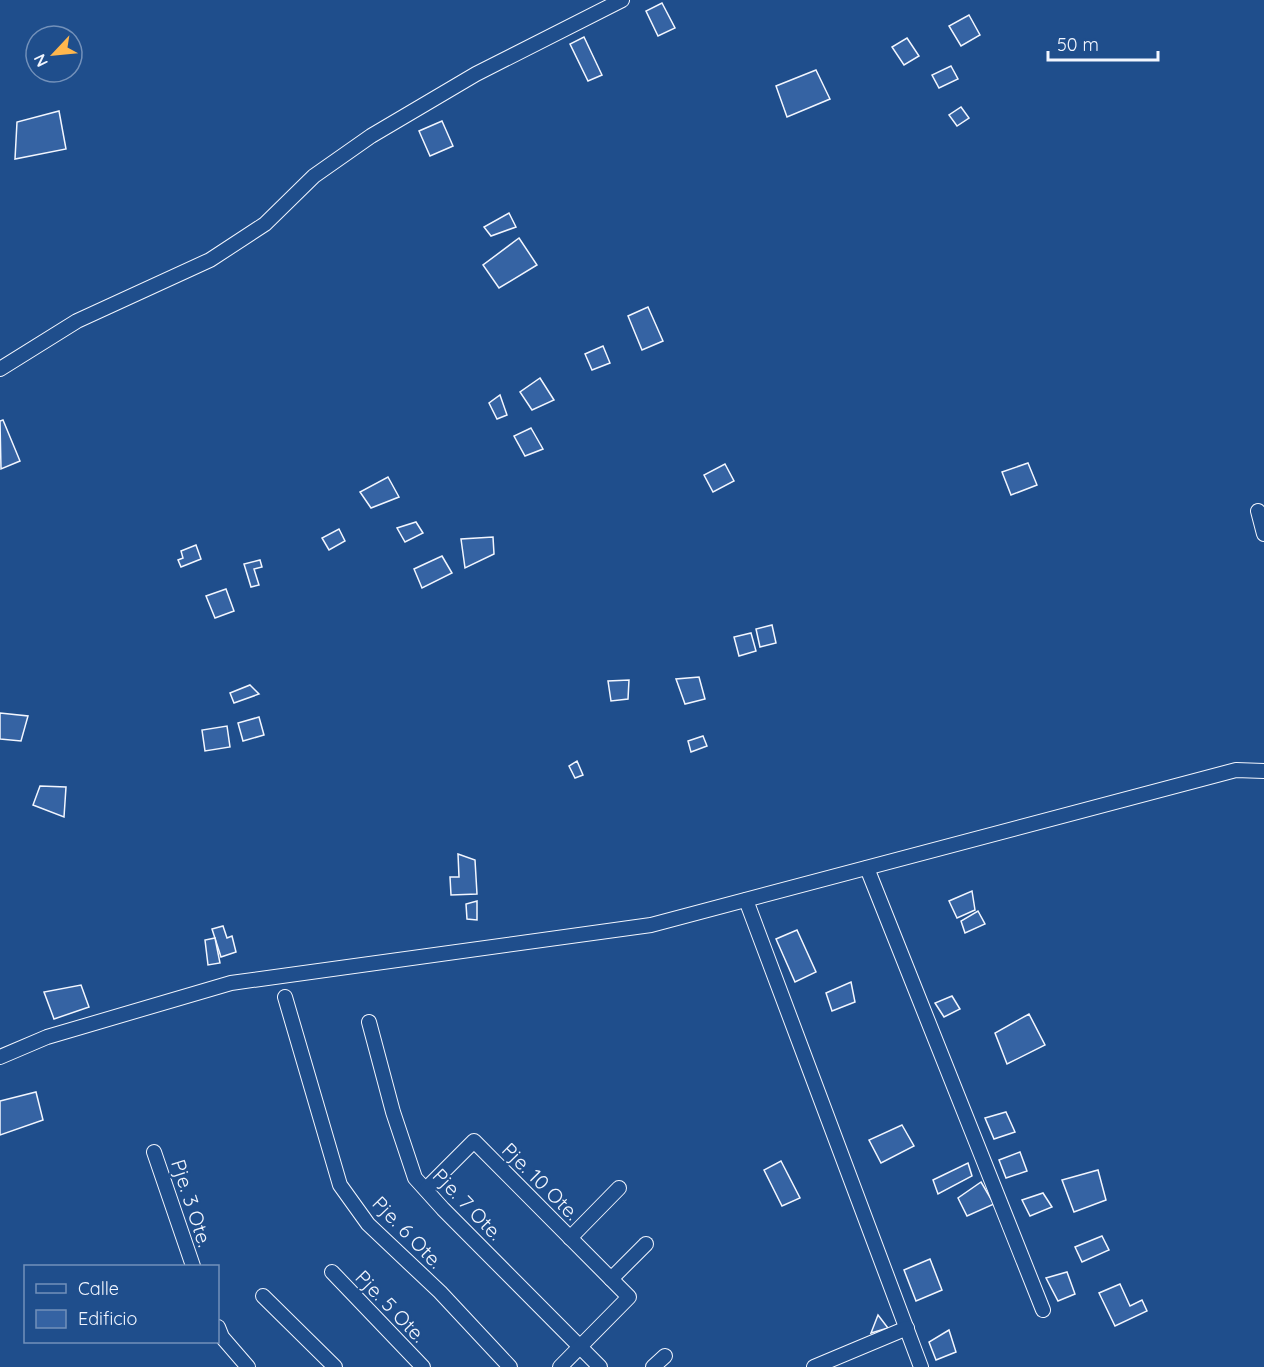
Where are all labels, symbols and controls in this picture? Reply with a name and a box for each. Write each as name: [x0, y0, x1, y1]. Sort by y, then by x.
north arrow: [24, 24, 84, 84]
scale bar: [1048, 24, 1158, 62]
text: 50 m: [1057, 33, 1099, 56]
text: N: [29, 51, 52, 70]
street label: Pje. 10 Ote.: [497, 1137, 585, 1225]
street label: Pje. 3 Ote.: [166, 1156, 218, 1250]
street label: Pje. 7 Ote.: [428, 1163, 508, 1245]
street label: Pje. 6 Ote.: [367, 1191, 449, 1273]
legend: [24, 1265, 219, 1343]
street label: Pje. 5 Ote.: [350, 1265, 432, 1347]
text: Calle: [78, 1277, 119, 1300]
text: Edificio: [78, 1307, 137, 1330]

